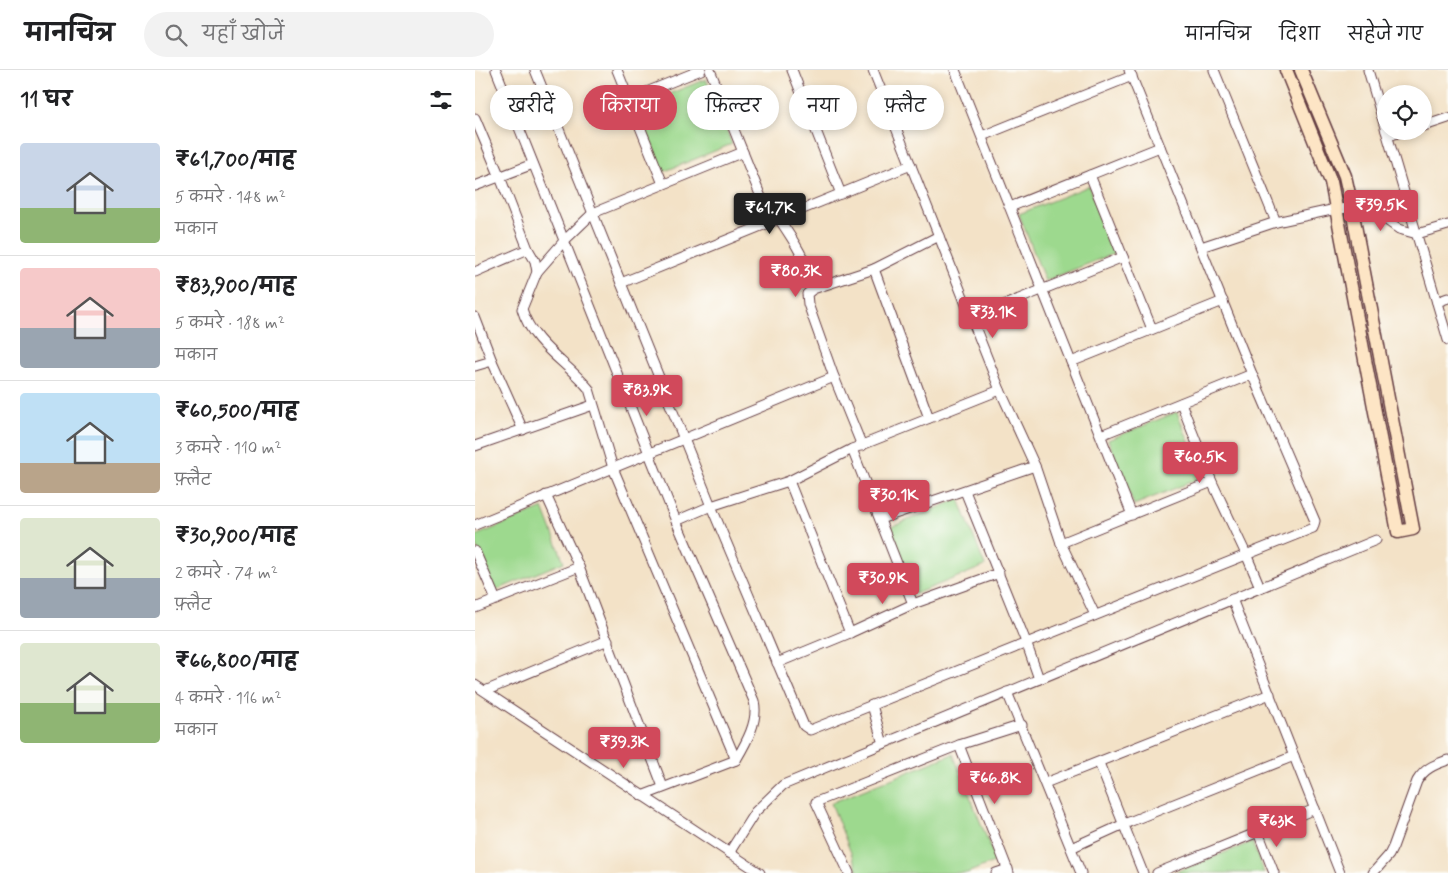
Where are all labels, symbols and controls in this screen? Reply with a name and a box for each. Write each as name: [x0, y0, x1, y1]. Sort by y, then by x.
search box: [144, 12, 494, 57]
text: मानचित्र: [25, 19, 114, 50]
icon: search: [162, 21, 190, 49]
text: यहाँ खोजें: [202, 22, 284, 47]
text: मानचित्र: [1185, 23, 1251, 47]
text: दिशा: [1279, 23, 1320, 47]
text: सहेजे गए: [1348, 23, 1423, 47]
chip: खरीदें: [490, 85, 573, 130]
chip: किराया: [583, 85, 677, 130]
chip: फ़िल्टर: [687, 85, 779, 130]
chip: नया: [789, 85, 857, 130]
chip: फ़्लैट: [867, 85, 944, 130]
map controls: [1377, 85, 1432, 140]
button: locate: [1377, 85, 1432, 140]
text: 11 घर: [20, 86, 72, 114]
icon: filters: [427, 86, 455, 114]
text: ₹61,700/माह: [175, 146, 295, 174]
icon: home: [60, 163, 120, 223]
text: 5 कमरे · 148 m²: [175, 187, 286, 208]
pin: ₹39.5K: [1340, 190, 1422, 232]
pin: ₹61.7K: [729, 192, 811, 235]
text: ₹39.5K: [1355, 195, 1407, 216]
text: ₹61.7K: [745, 198, 795, 219]
text: मकान: [175, 219, 217, 240]
pin: ₹80.3K: [755, 256, 837, 298]
text: ₹80.3K: [771, 261, 822, 282]
text: ₹83,900/माह: [175, 272, 296, 300]
icon: home: [60, 288, 120, 348]
pin: ₹33.1K: [952, 296, 1034, 339]
text: ₹33.1K: [970, 302, 1016, 323]
text: 5 कमरे · 188 m²: [175, 313, 285, 334]
text: मकान: [175, 345, 217, 366]
pin: ₹83.9K: [606, 374, 688, 417]
text: ₹83.9K: [622, 380, 672, 401]
text: ₹60,500/माह: [175, 397, 298, 425]
icon: home: [60, 413, 120, 473]
text: 3 कमरे · 110 m²: [175, 438, 282, 459]
pin: ₹60.5K: [1159, 442, 1241, 484]
text: ₹60.5K: [1174, 447, 1226, 468]
text: फ़्लैट: [175, 470, 211, 491]
pin: ₹30.1K: [853, 480, 935, 522]
text: ₹30.1K: [869, 485, 919, 506]
text: ₹30,900/माह: [175, 522, 296, 550]
icon: home: [60, 538, 120, 598]
pin: ₹30.9K: [842, 562, 924, 605]
text: 2 कमरे · 74 m²: [175, 563, 278, 584]
text: ₹30.9K: [858, 568, 908, 589]
text: फ़्लैट: [175, 595, 211, 616]
text: ₹66,800/माह: [175, 647, 297, 675]
icon: home: [60, 663, 120, 723]
text: 4 कमरे · 116 m²: [175, 688, 282, 709]
text: मकान: [175, 720, 217, 741]
pin: ₹39.3K: [583, 726, 665, 769]
text: ₹39.3K: [599, 732, 649, 753]
pin: ₹66.8K: [954, 762, 1036, 805]
text: ₹66.8K: [969, 768, 1021, 789]
pin: ₹63K: [1247, 806, 1307, 848]
text: ₹63K: [1258, 811, 1296, 832]

